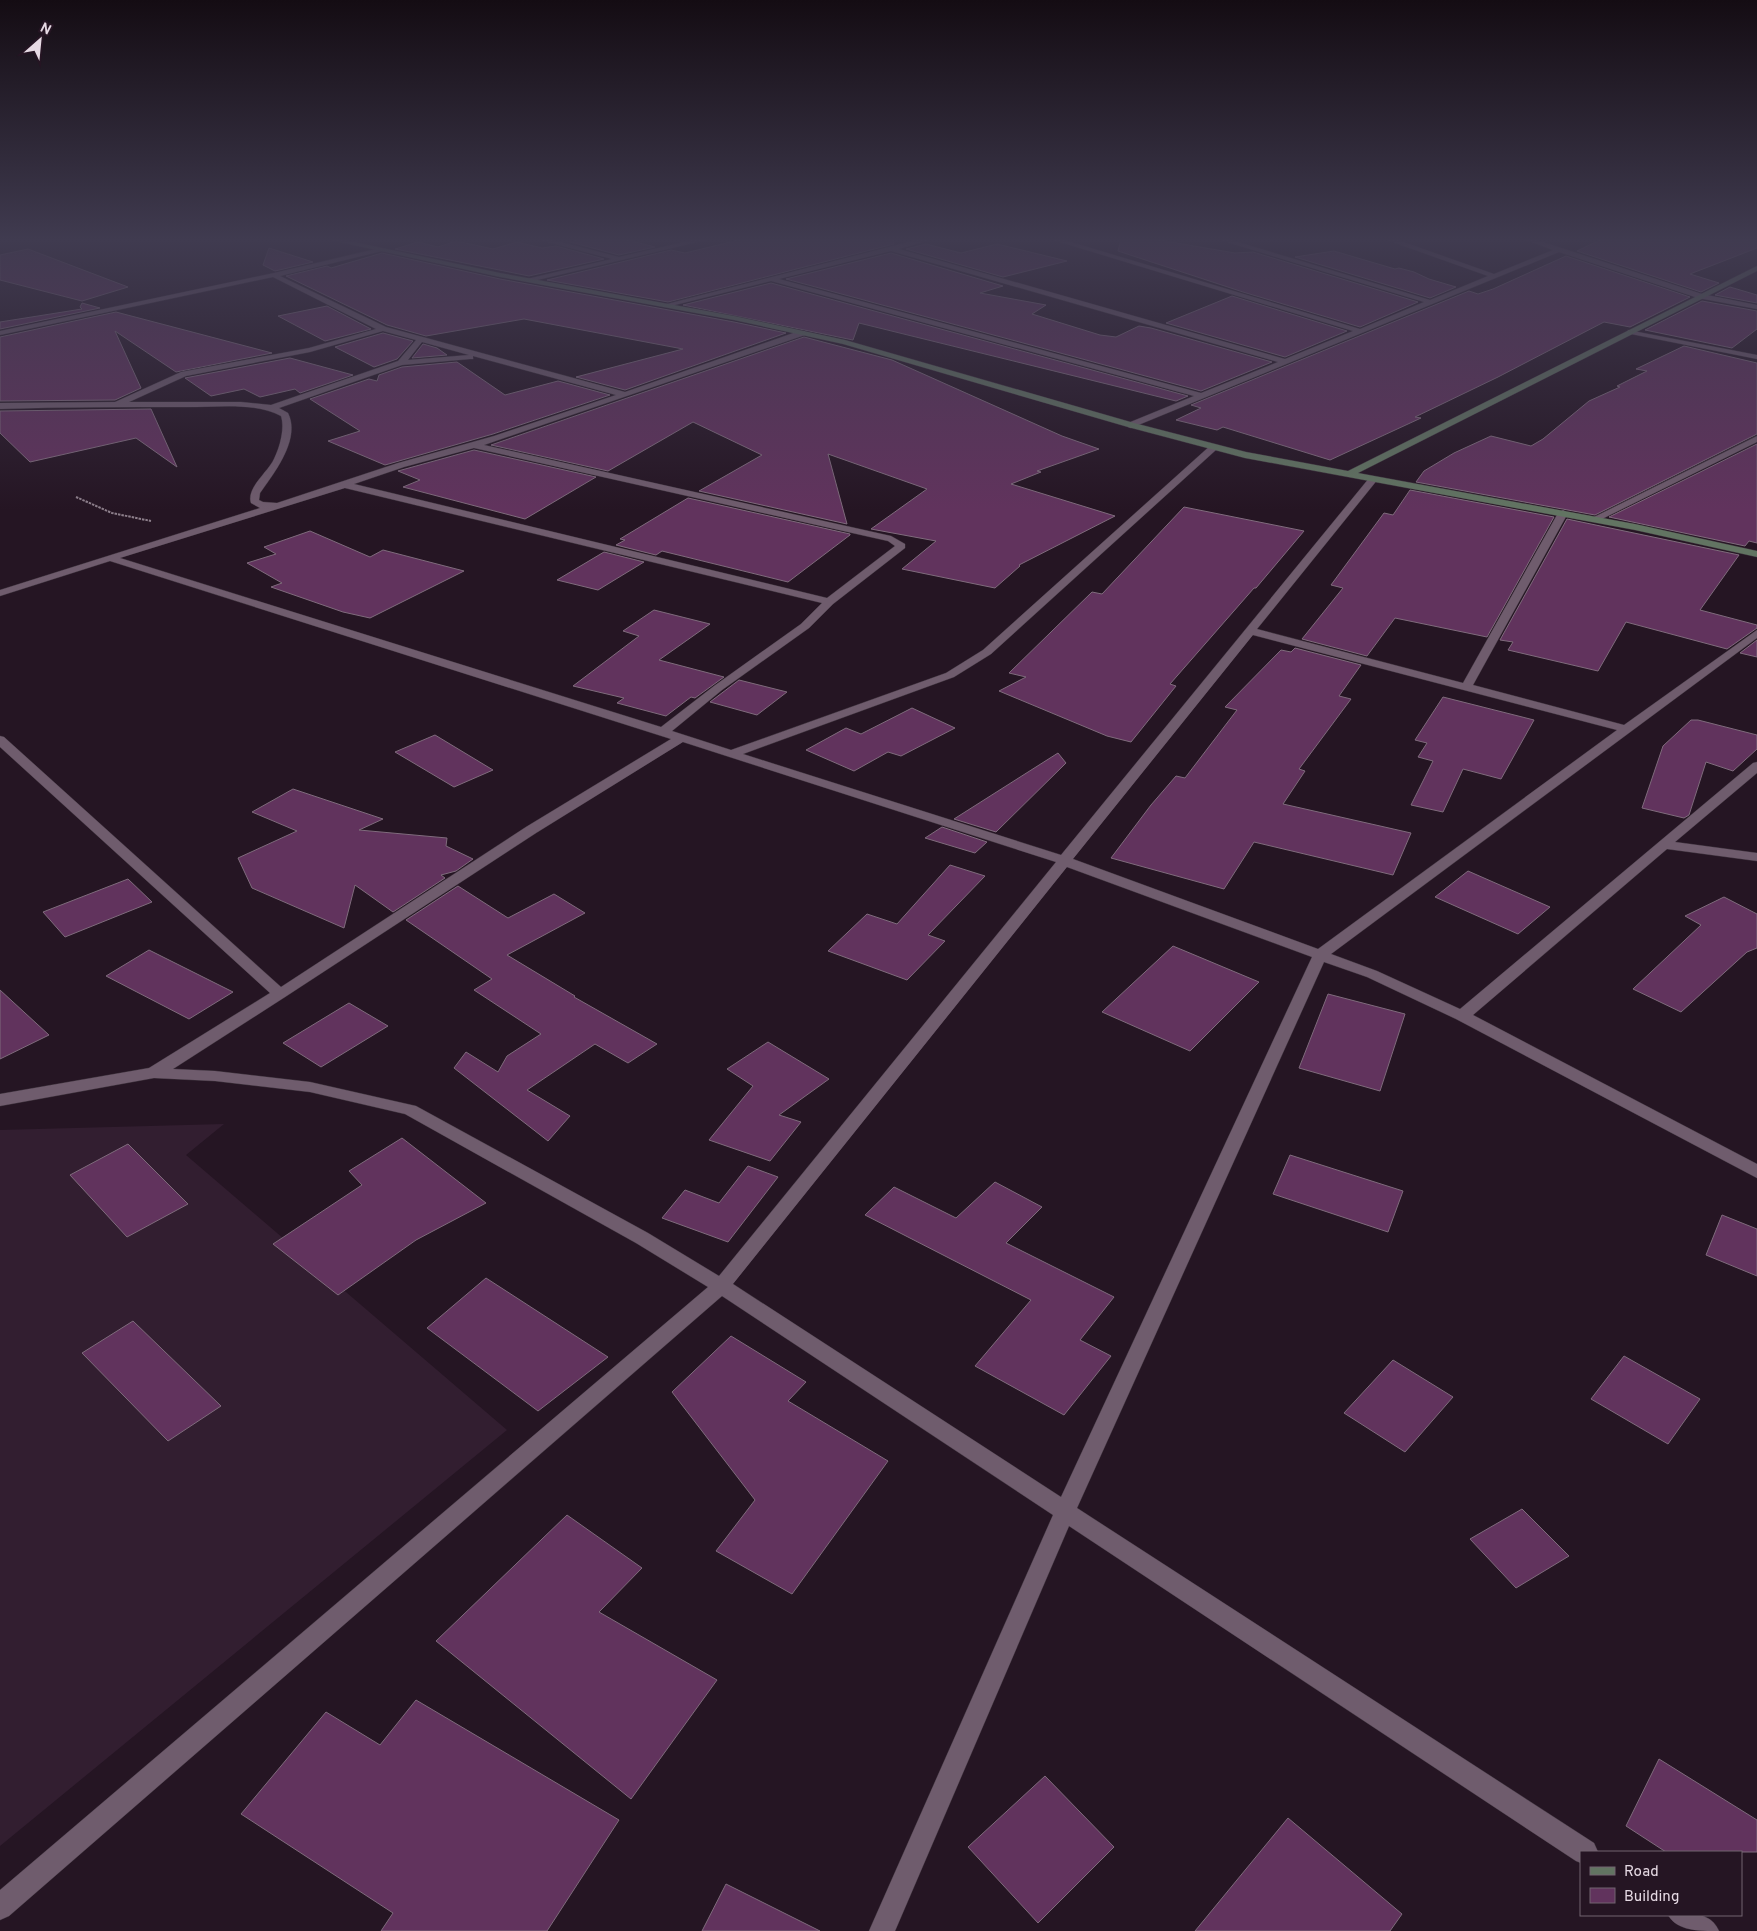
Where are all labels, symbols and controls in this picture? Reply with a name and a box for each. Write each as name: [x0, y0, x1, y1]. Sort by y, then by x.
north arrow: [15, 15, 65, 65]
text: N: [37, 20, 54, 40]
legend: [1580, 1851, 1742, 1916]
text: Road: [1624, 1863, 1659, 1882]
text: Building: [1624, 1888, 1679, 1907]

